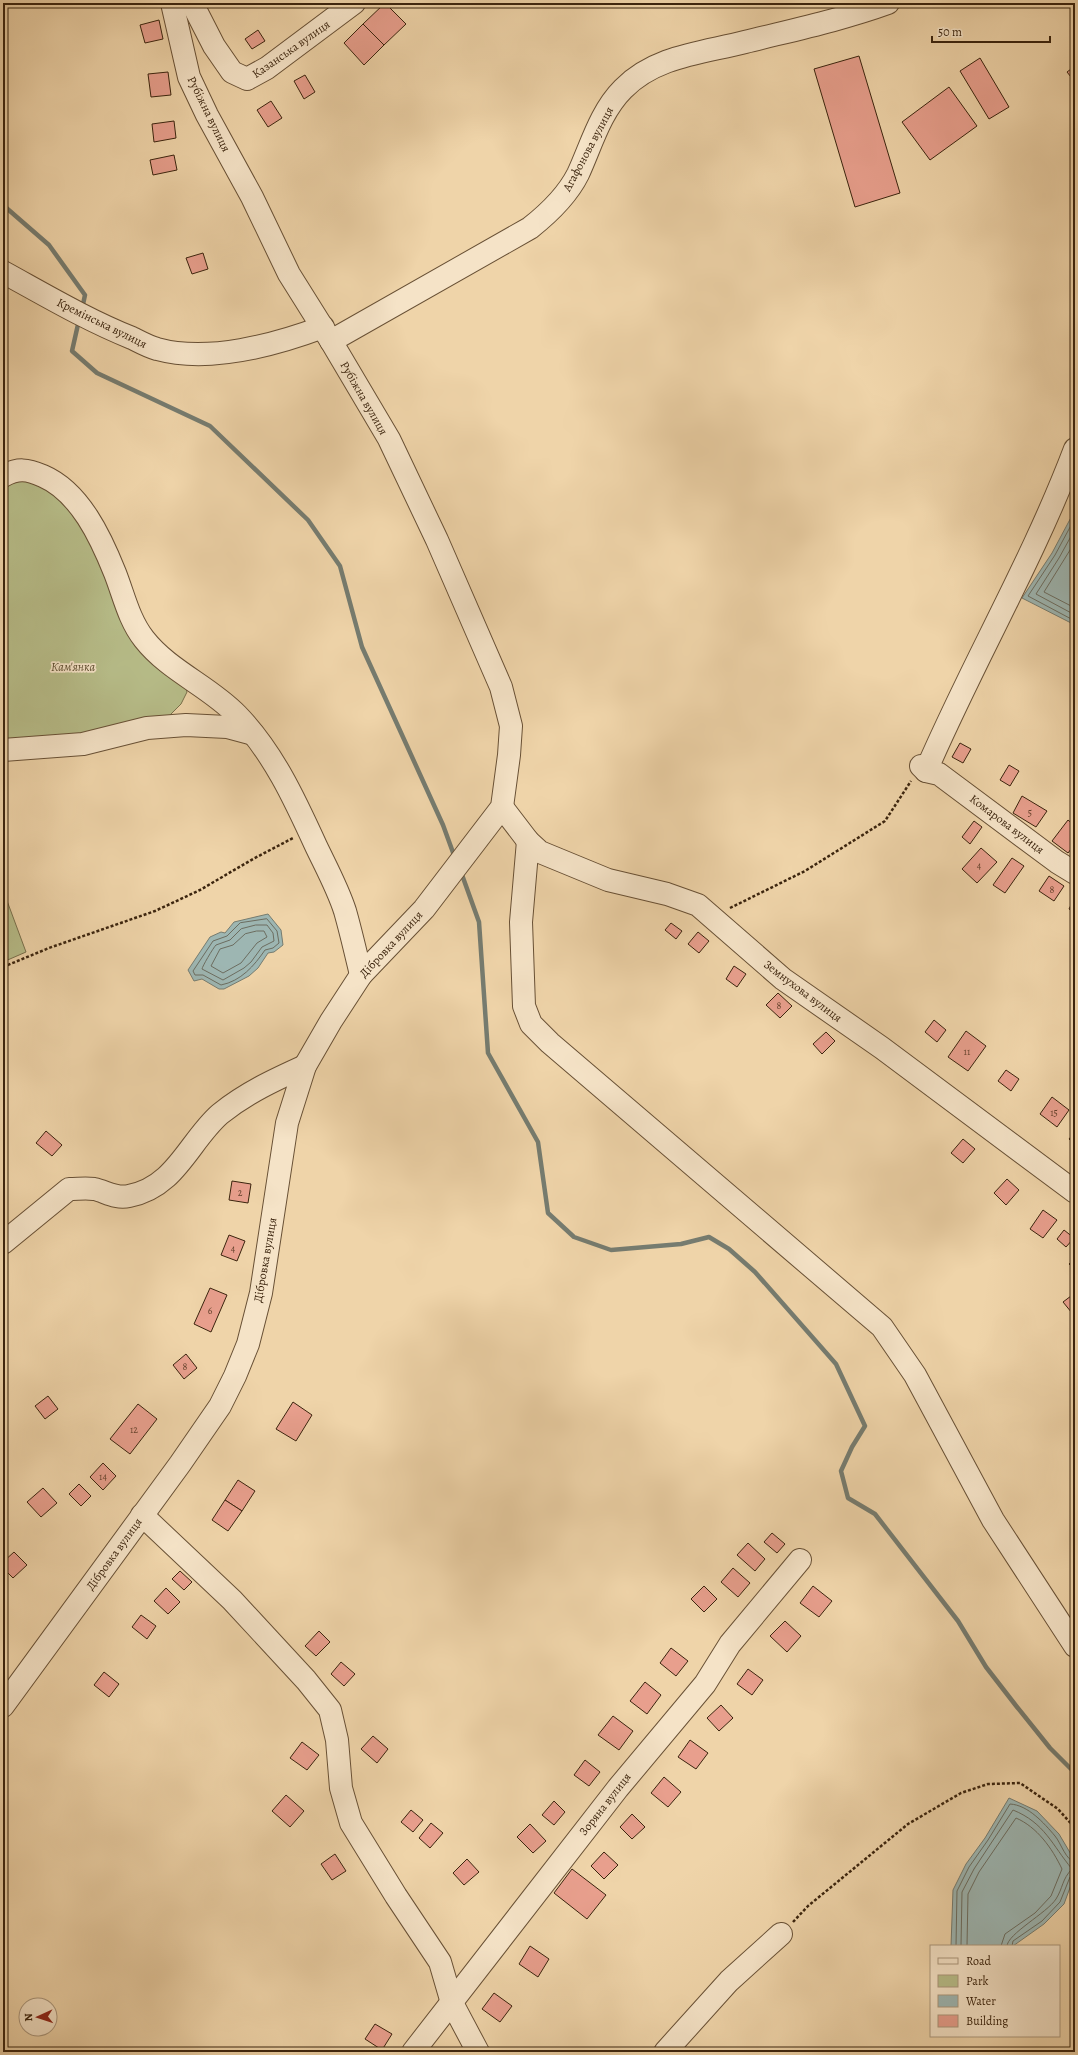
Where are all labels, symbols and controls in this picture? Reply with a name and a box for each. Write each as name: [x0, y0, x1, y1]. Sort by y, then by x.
street label: Казанська вулиця: [249, 16, 333, 82]
scale bar: [932, 18, 1050, 44]
text: 50 m: [938, 24, 962, 40]
street label: Рубіжна вулиця: [184, 73, 234, 155]
street label: Агафонова вулиця: [558, 104, 617, 195]
street label: Кремінська вулиця: [54, 294, 150, 352]
street label: Рубіжна вулиця: [336, 358, 392, 438]
park label: Кам'янка: [51, 659, 95, 675]
street label: Комарова вулиця: [966, 791, 1048, 857]
house number: 5: [1028, 806, 1032, 819]
house number: 4: [977, 859, 982, 872]
house number: 8: [1050, 883, 1055, 896]
street label: Дібровка вулиця: [356, 907, 426, 981]
street label: Земнухова вулиця: [761, 956, 846, 1026]
house number: 8: [777, 999, 782, 1012]
house number: 11: [964, 1045, 971, 1058]
house number: 15: [1050, 1106, 1058, 1119]
house number: 2: [238, 1186, 243, 1199]
street label: Дібровка вулиця: [250, 1216, 280, 1304]
house number: 4: [231, 1242, 236, 1255]
house number: 6: [208, 1304, 213, 1317]
house number: 8: [183, 1360, 188, 1373]
house number: 12: [130, 1423, 138, 1436]
house number: 14: [99, 1470, 107, 1483]
street label: Дібровка вулиця: [82, 1514, 146, 1593]
street label: Зоряна вулиця: [575, 1769, 635, 1839]
legend: [930, 1945, 1060, 2037]
text: Road: [966, 1953, 992, 1969]
text: Park: [966, 1973, 989, 1989]
text: Water: [965, 1993, 996, 2009]
north arrow: [18, 1997, 58, 2037]
text: N: [21, 2013, 36, 2022]
text: Building: [966, 2013, 1008, 2029]

